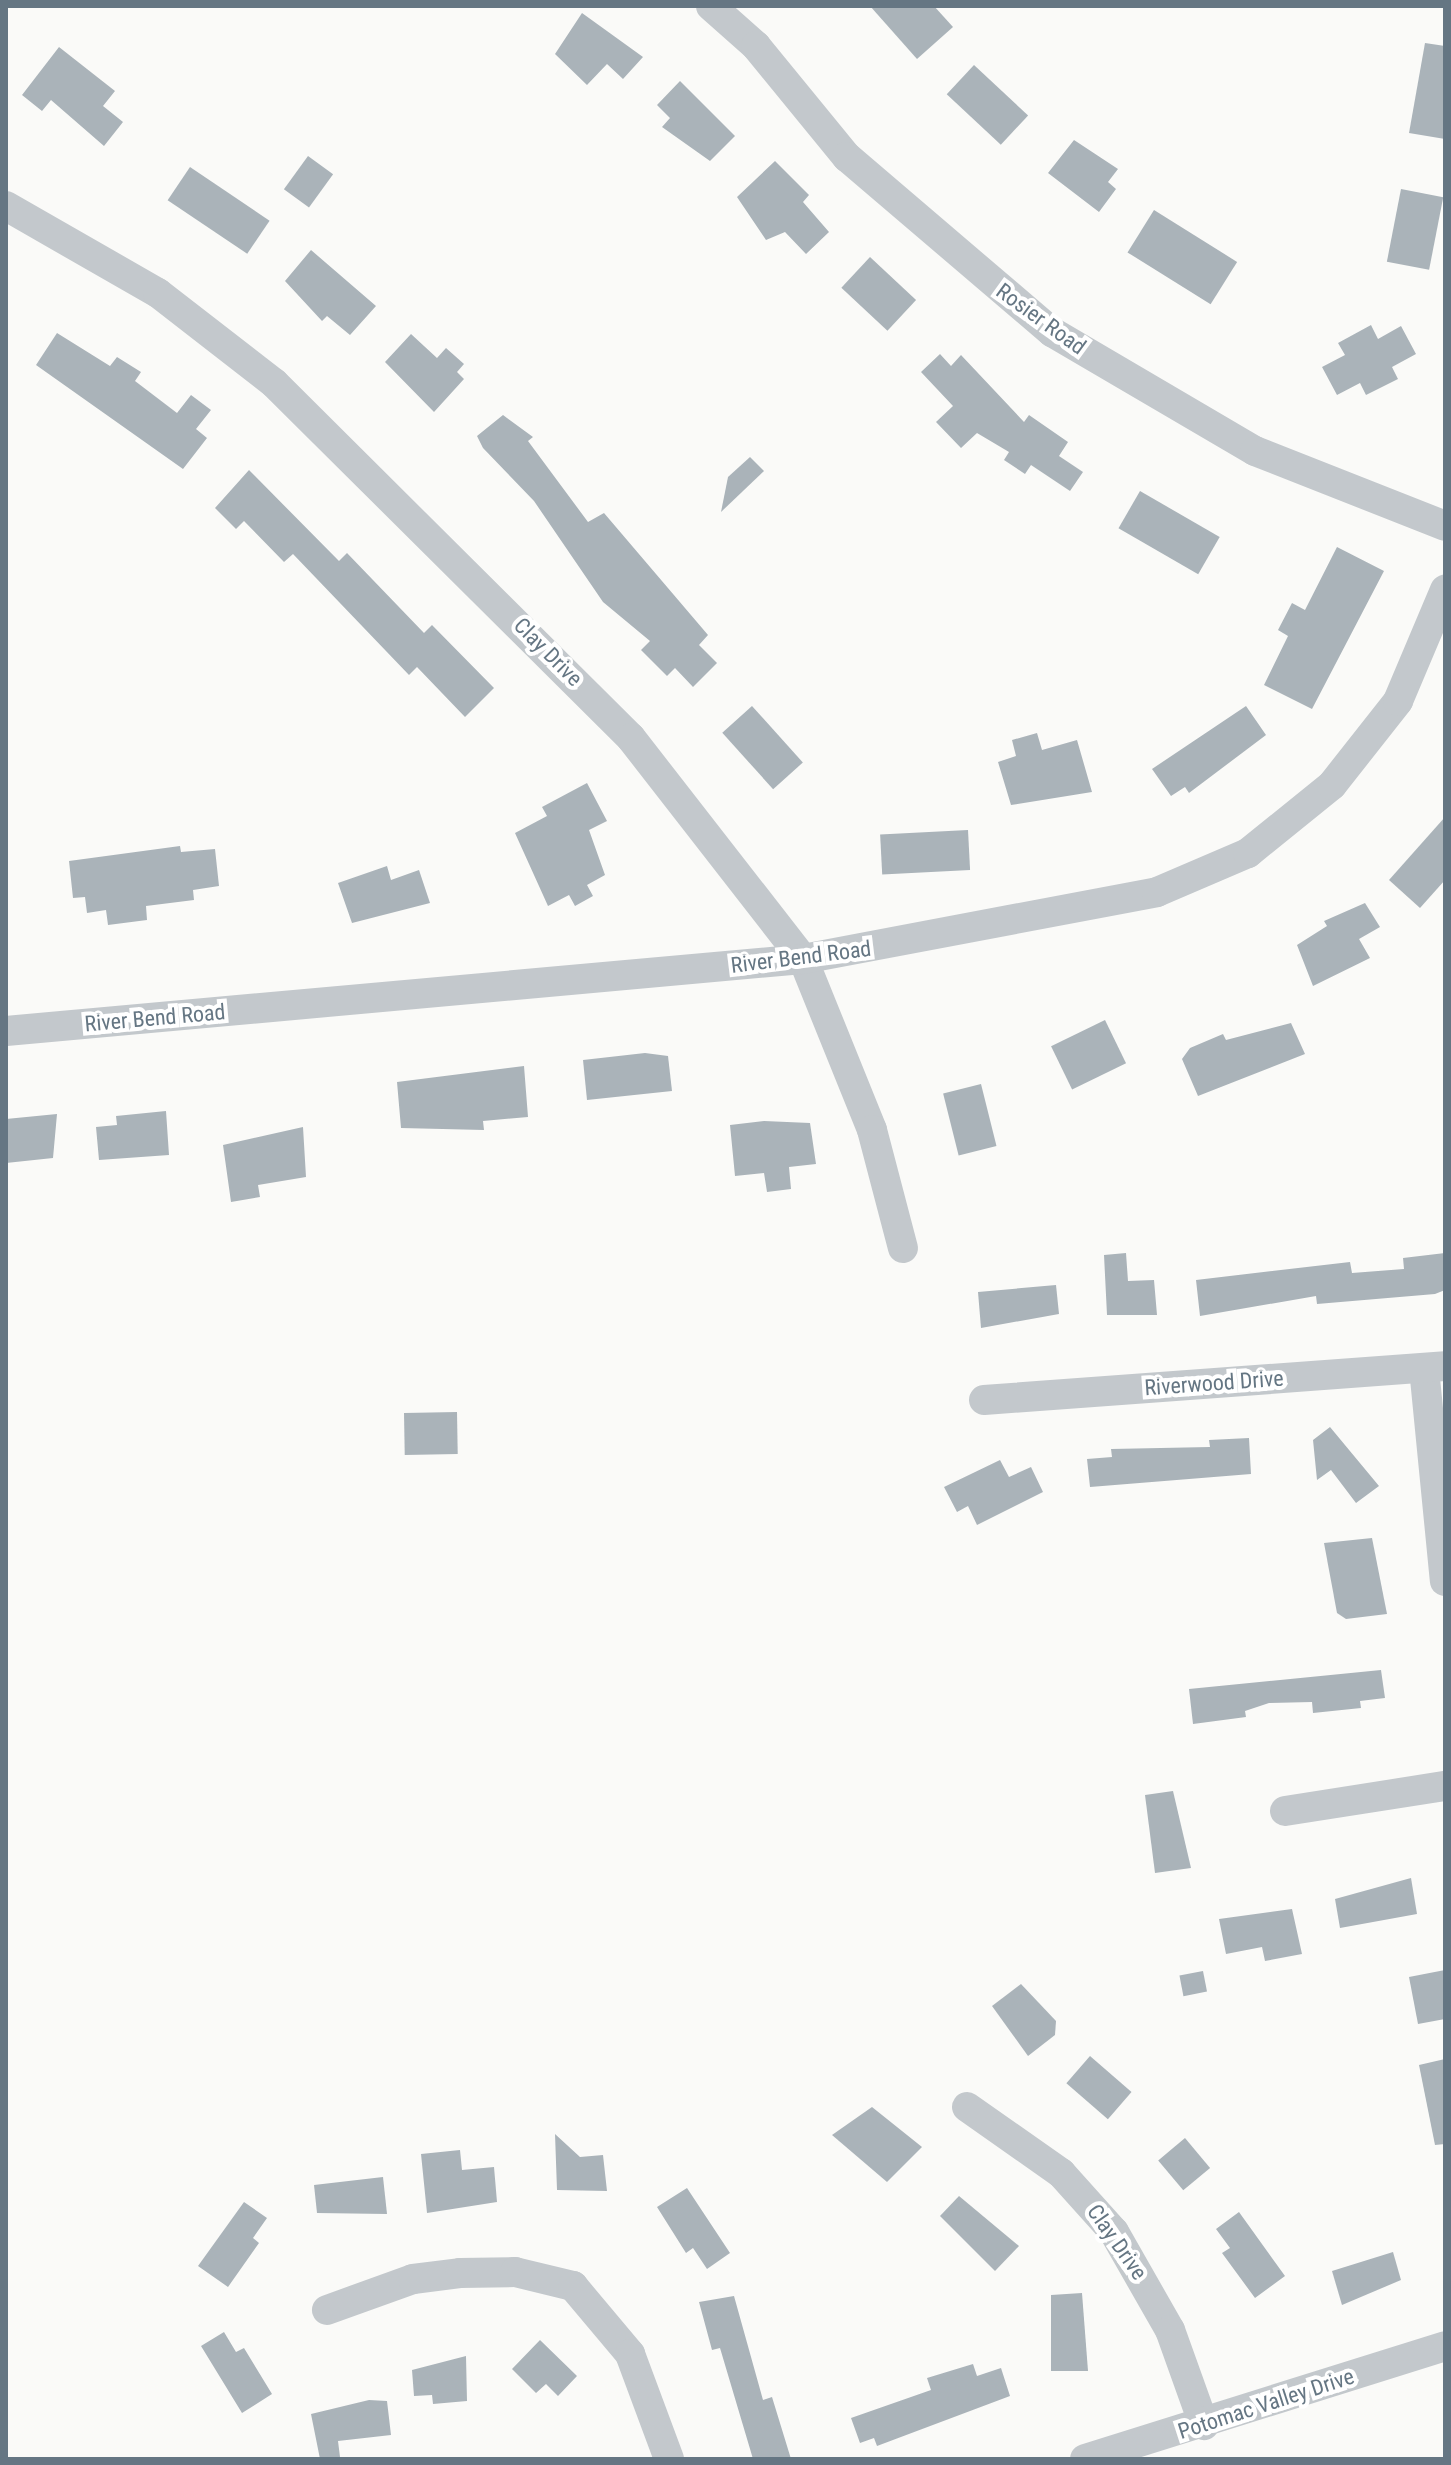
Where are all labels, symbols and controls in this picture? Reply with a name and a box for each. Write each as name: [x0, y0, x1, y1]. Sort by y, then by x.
street label: Rosier Road: [991, 278, 1091, 360]
street label: Clay Drive: [508, 612, 588, 692]
street label: River Bend Road: [729, 935, 873, 979]
street label: River Bend Road: [84, 999, 226, 1037]
street label: Riverwood Drive: [1144, 1365, 1284, 1401]
street label: Clay Drive: [1082, 2199, 1152, 2285]
street label: Potomac Valley Drive: [1175, 2363, 1357, 2445]

